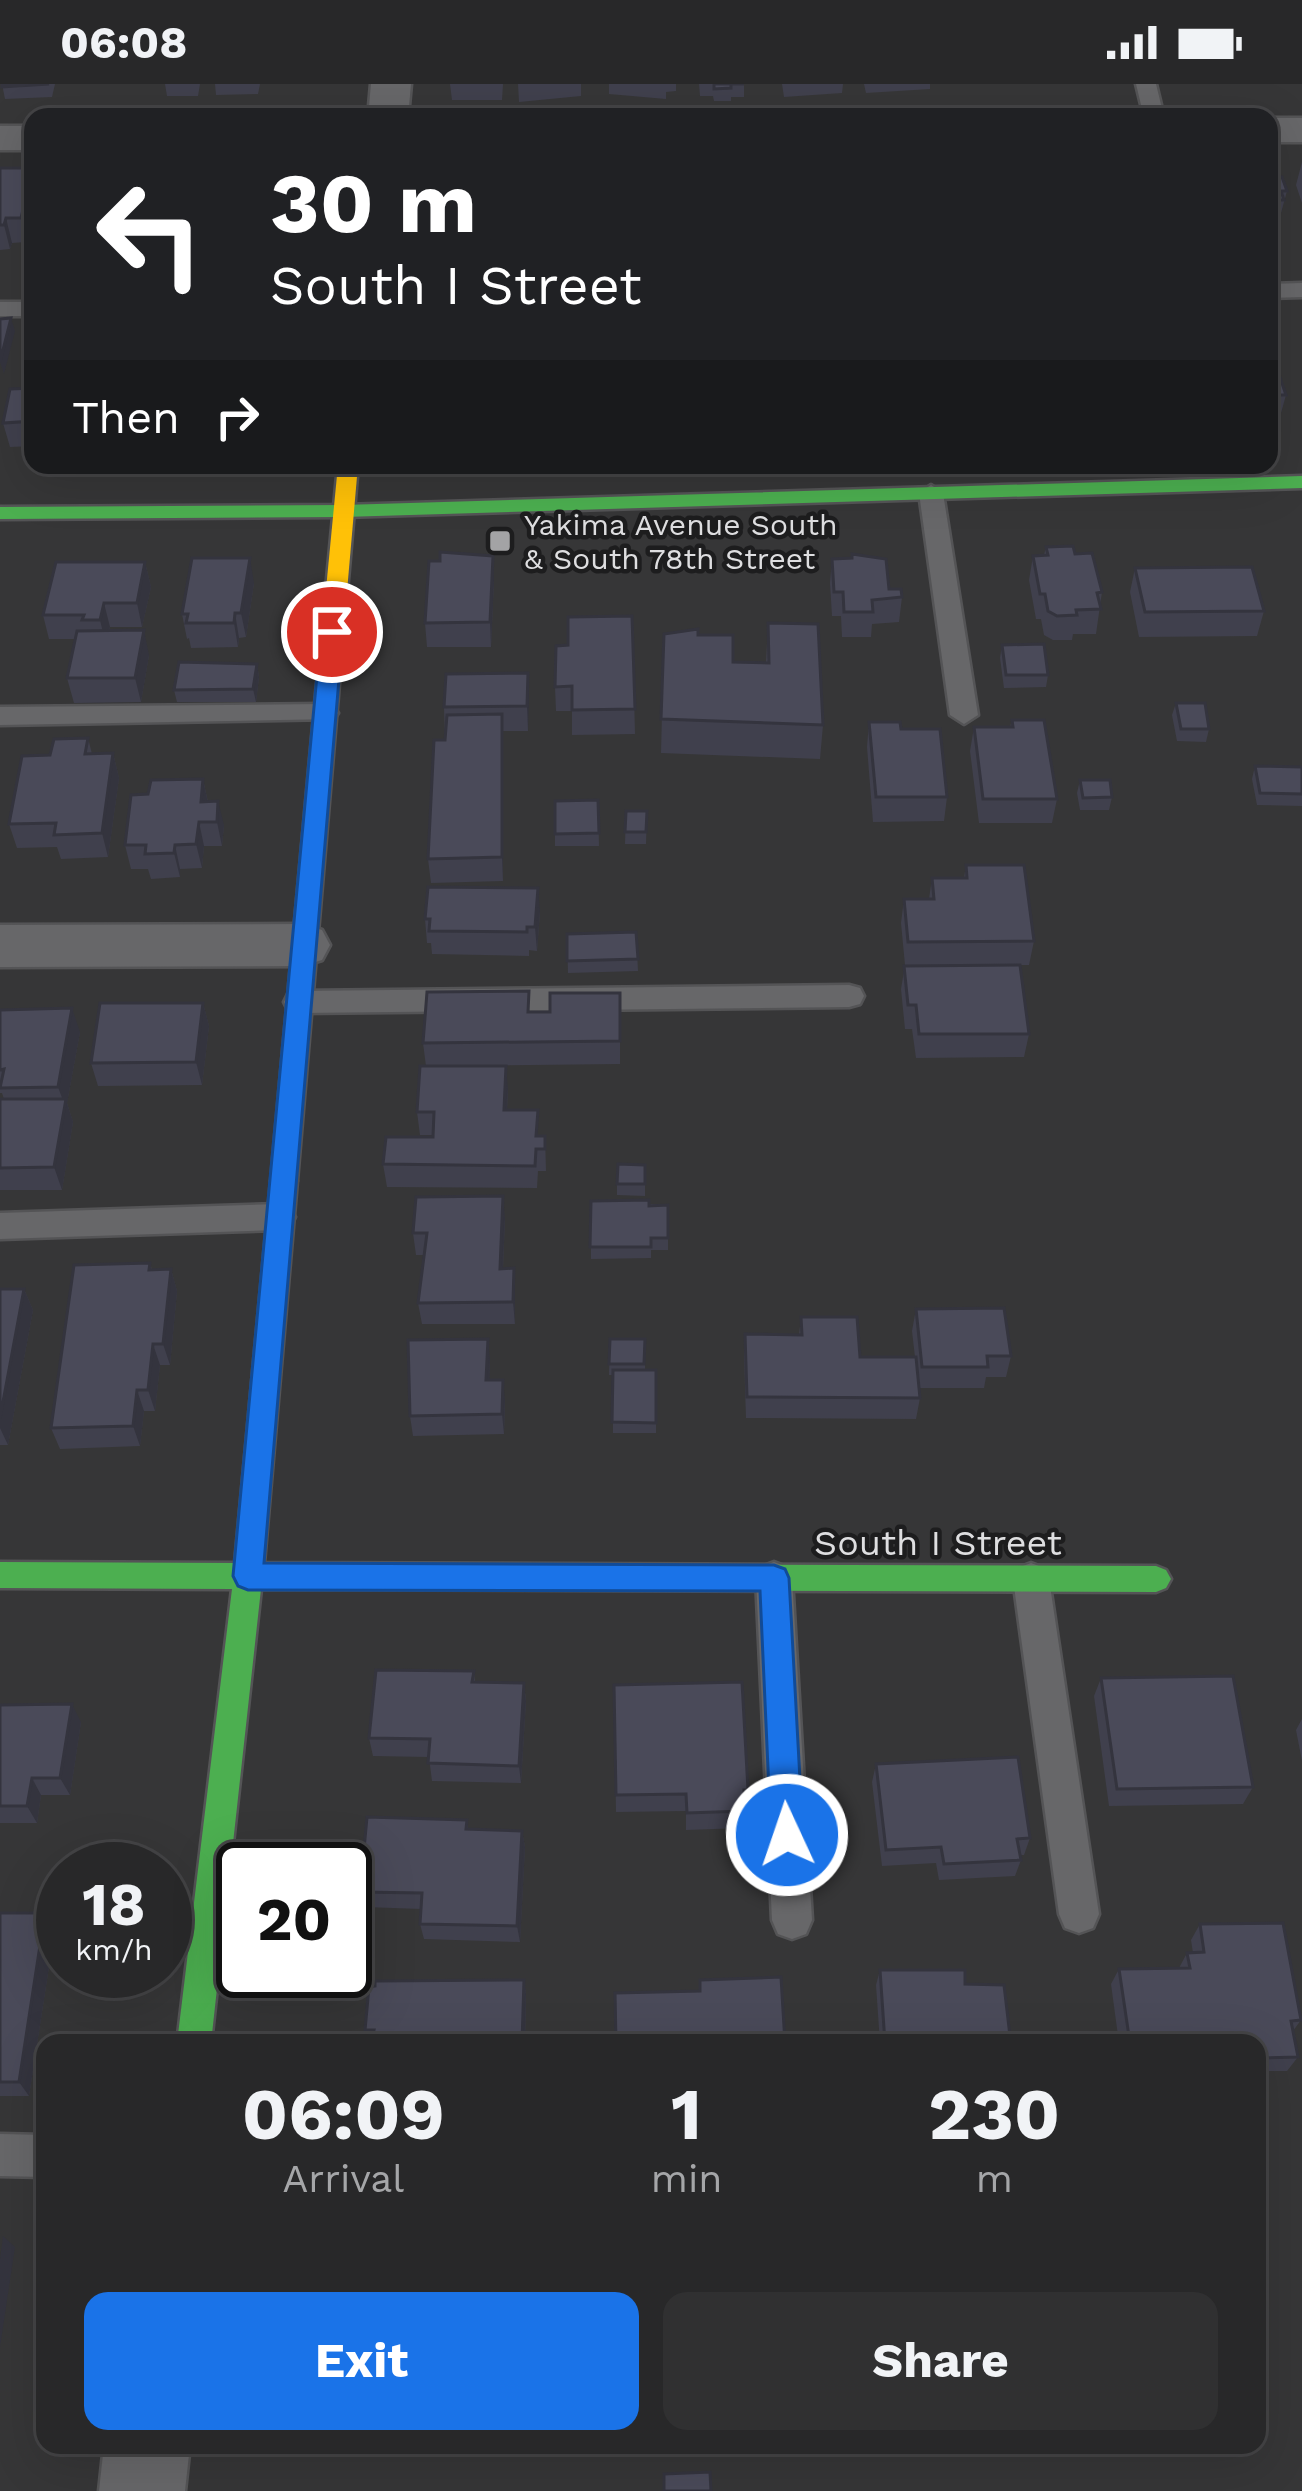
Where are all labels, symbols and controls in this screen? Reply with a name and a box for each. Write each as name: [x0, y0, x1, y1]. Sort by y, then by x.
text: 06:08: [60, 16, 188, 69]
text: 30 m: [270, 154, 477, 252]
icon: left: [72, 156, 228, 312]
text: South I Street: [270, 254, 642, 317]
icon: right: [204, 384, 270, 450]
text: Then: [72, 391, 180, 444]
place label: Yakima Avenue South & South 78th Street: [524, 507, 838, 576]
marker: Yakima Avenue South & South 78th Street: [487, 528, 513, 554]
pin: [281, 581, 383, 683]
icon: arrive: [299, 599, 365, 665]
street label: South I Street: [814, 1522, 1062, 1564]
position arrow: [724, 1772, 850, 1898]
speed limit sign: 20: [216, 1842, 372, 1998]
text: 18: [82, 1869, 146, 1940]
text: km/h: [75, 1932, 153, 1967]
text: 06:09: [242, 2072, 445, 2156]
text: 1: [671, 2072, 702, 2156]
text: 230: [928, 2072, 1060, 2156]
text: Arrival: [283, 2156, 404, 2201]
text: min: [651, 2156, 722, 2201]
text: m: [976, 2156, 1013, 2201]
button: Exit: [84, 2292, 639, 2430]
button: Share: [663, 2292, 1218, 2430]

